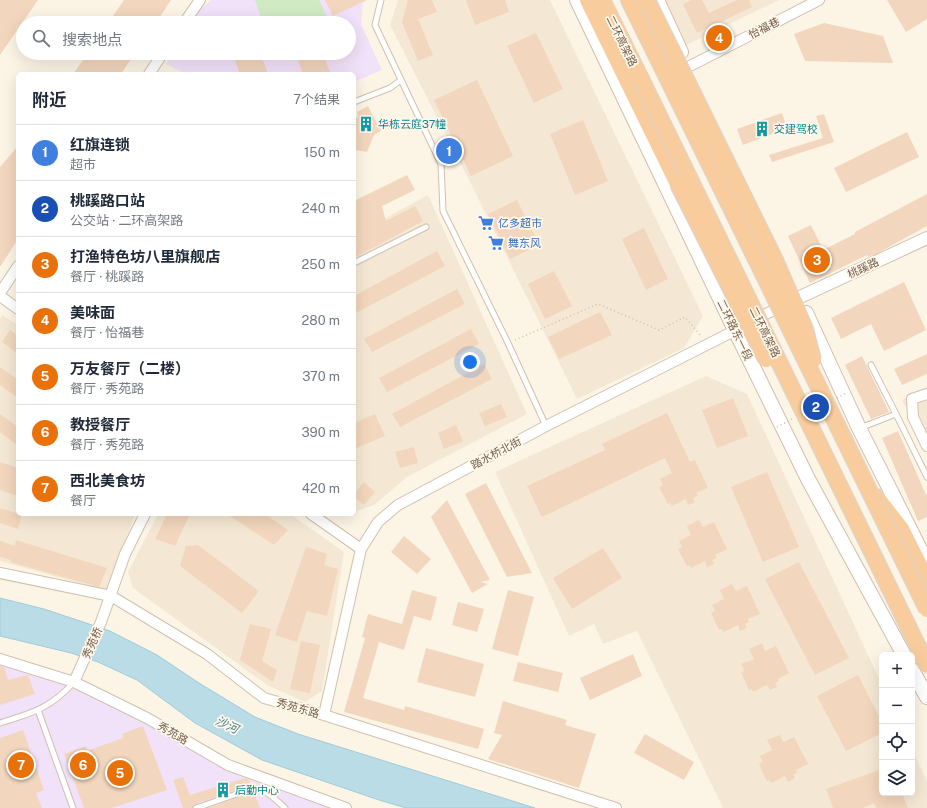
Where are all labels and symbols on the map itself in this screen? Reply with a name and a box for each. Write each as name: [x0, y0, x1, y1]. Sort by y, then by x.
street label: 二环高架路: [605, 14, 639, 68]
street label: 怡福巷: [747, 15, 781, 41]
pin: 4: [706, 23, 732, 53]
building icon: 华栋云庭37幢: [357, 115, 375, 133]
place label: 华栋云庭37幢: [378, 118, 446, 130]
building icon: 交建驾校: [753, 120, 771, 138]
place label: 交建驾校: [774, 123, 818, 135]
pin: 1: [436, 136, 462, 166]
supermarket icon: 亿多超市: [477, 214, 495, 232]
place label: 亿多超市: [498, 217, 542, 229]
supermarket icon: 舞东风: [487, 234, 505, 252]
place label: 舞东风: [508, 237, 541, 249]
pin: 3: [804, 245, 830, 275]
street label: 桃蹊路: [846, 256, 880, 280]
street label: 二环路东一段: [715, 298, 755, 362]
street label: 二环高架路: [748, 305, 782, 359]
your location: [460, 352, 480, 372]
pin: 2: [803, 392, 829, 422]
street label: 踏水桥北街: [469, 435, 523, 471]
street label: 秀苑桥: [80, 625, 104, 661]
street label: 秀苑东路: [275, 696, 321, 720]
water label: 沙河: [213, 714, 243, 737]
street label: 秀苑路: [156, 720, 190, 746]
pin: 7: [8, 750, 34, 780]
pin: 6: [70, 750, 96, 780]
pin: 5: [107, 758, 133, 788]
building icon: 后勤中心: [214, 781, 232, 799]
place label: 后勤中心: [235, 784, 279, 796]

